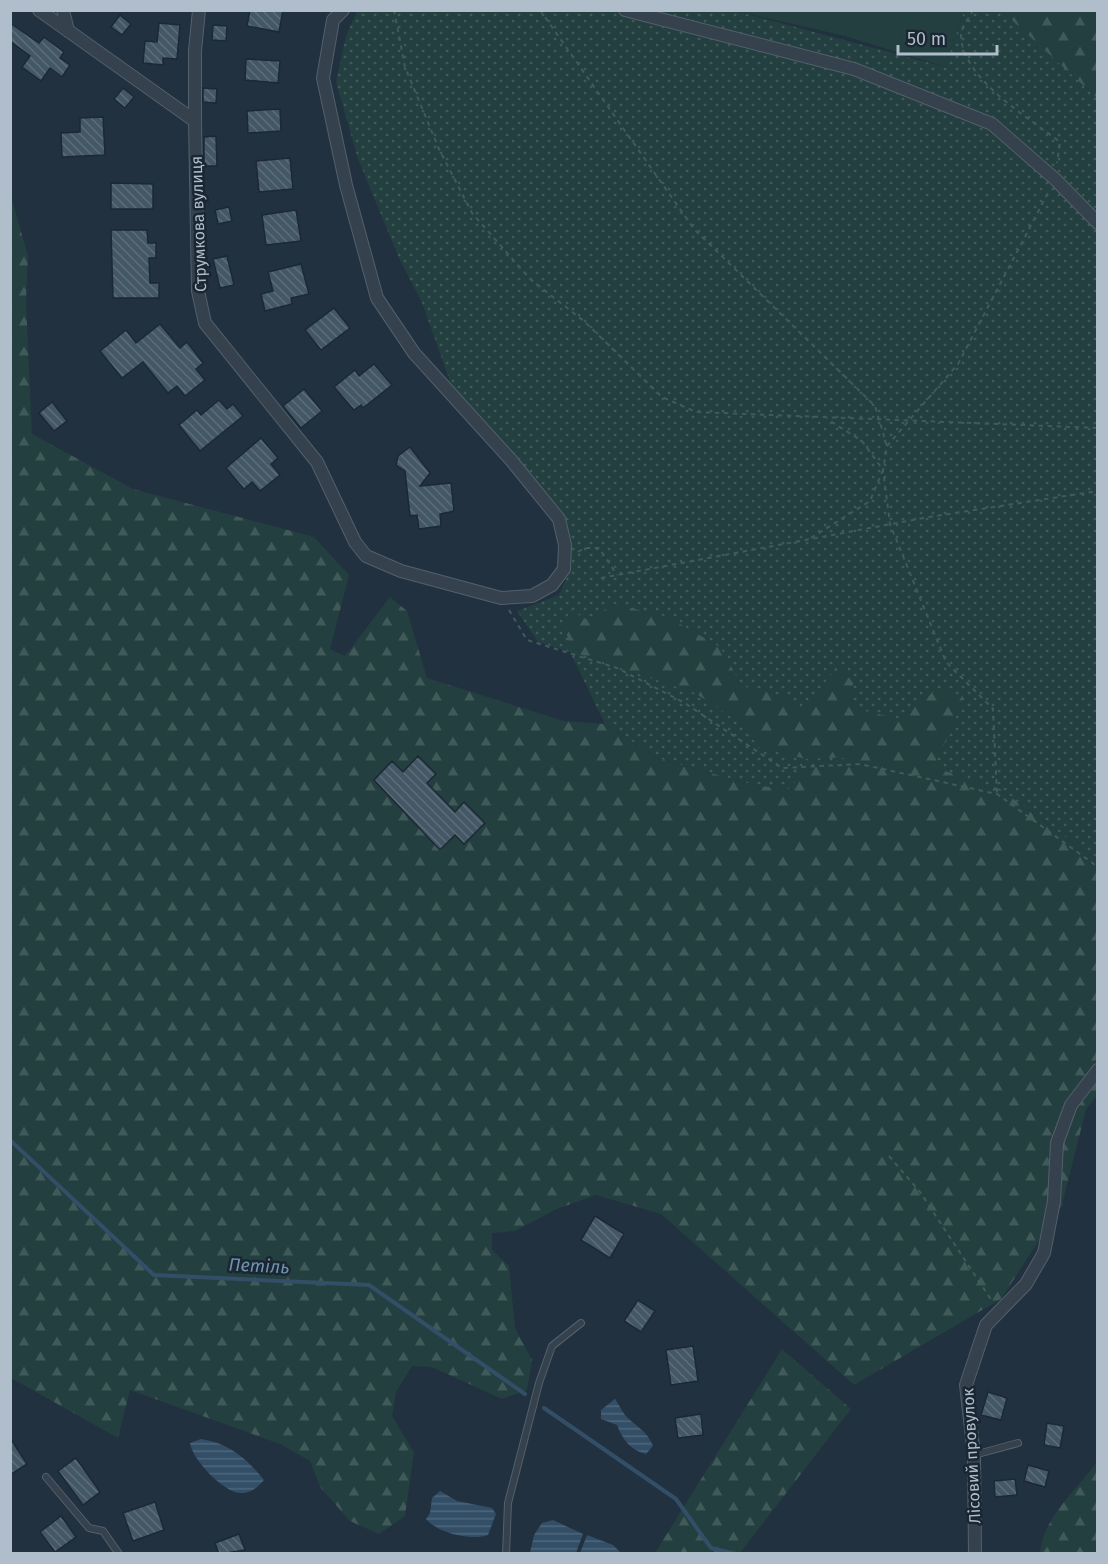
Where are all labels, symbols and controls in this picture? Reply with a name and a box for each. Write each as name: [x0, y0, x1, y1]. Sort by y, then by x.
scale bar: [898, 18, 997, 56]
text: 50 m: [907, 28, 946, 50]
street label: Струмкова вулиця: [187, 156, 210, 292]
water label: Петіль: [228, 1253, 290, 1279]
street label: Лісовий провулок: [958, 1387, 985, 1524]

